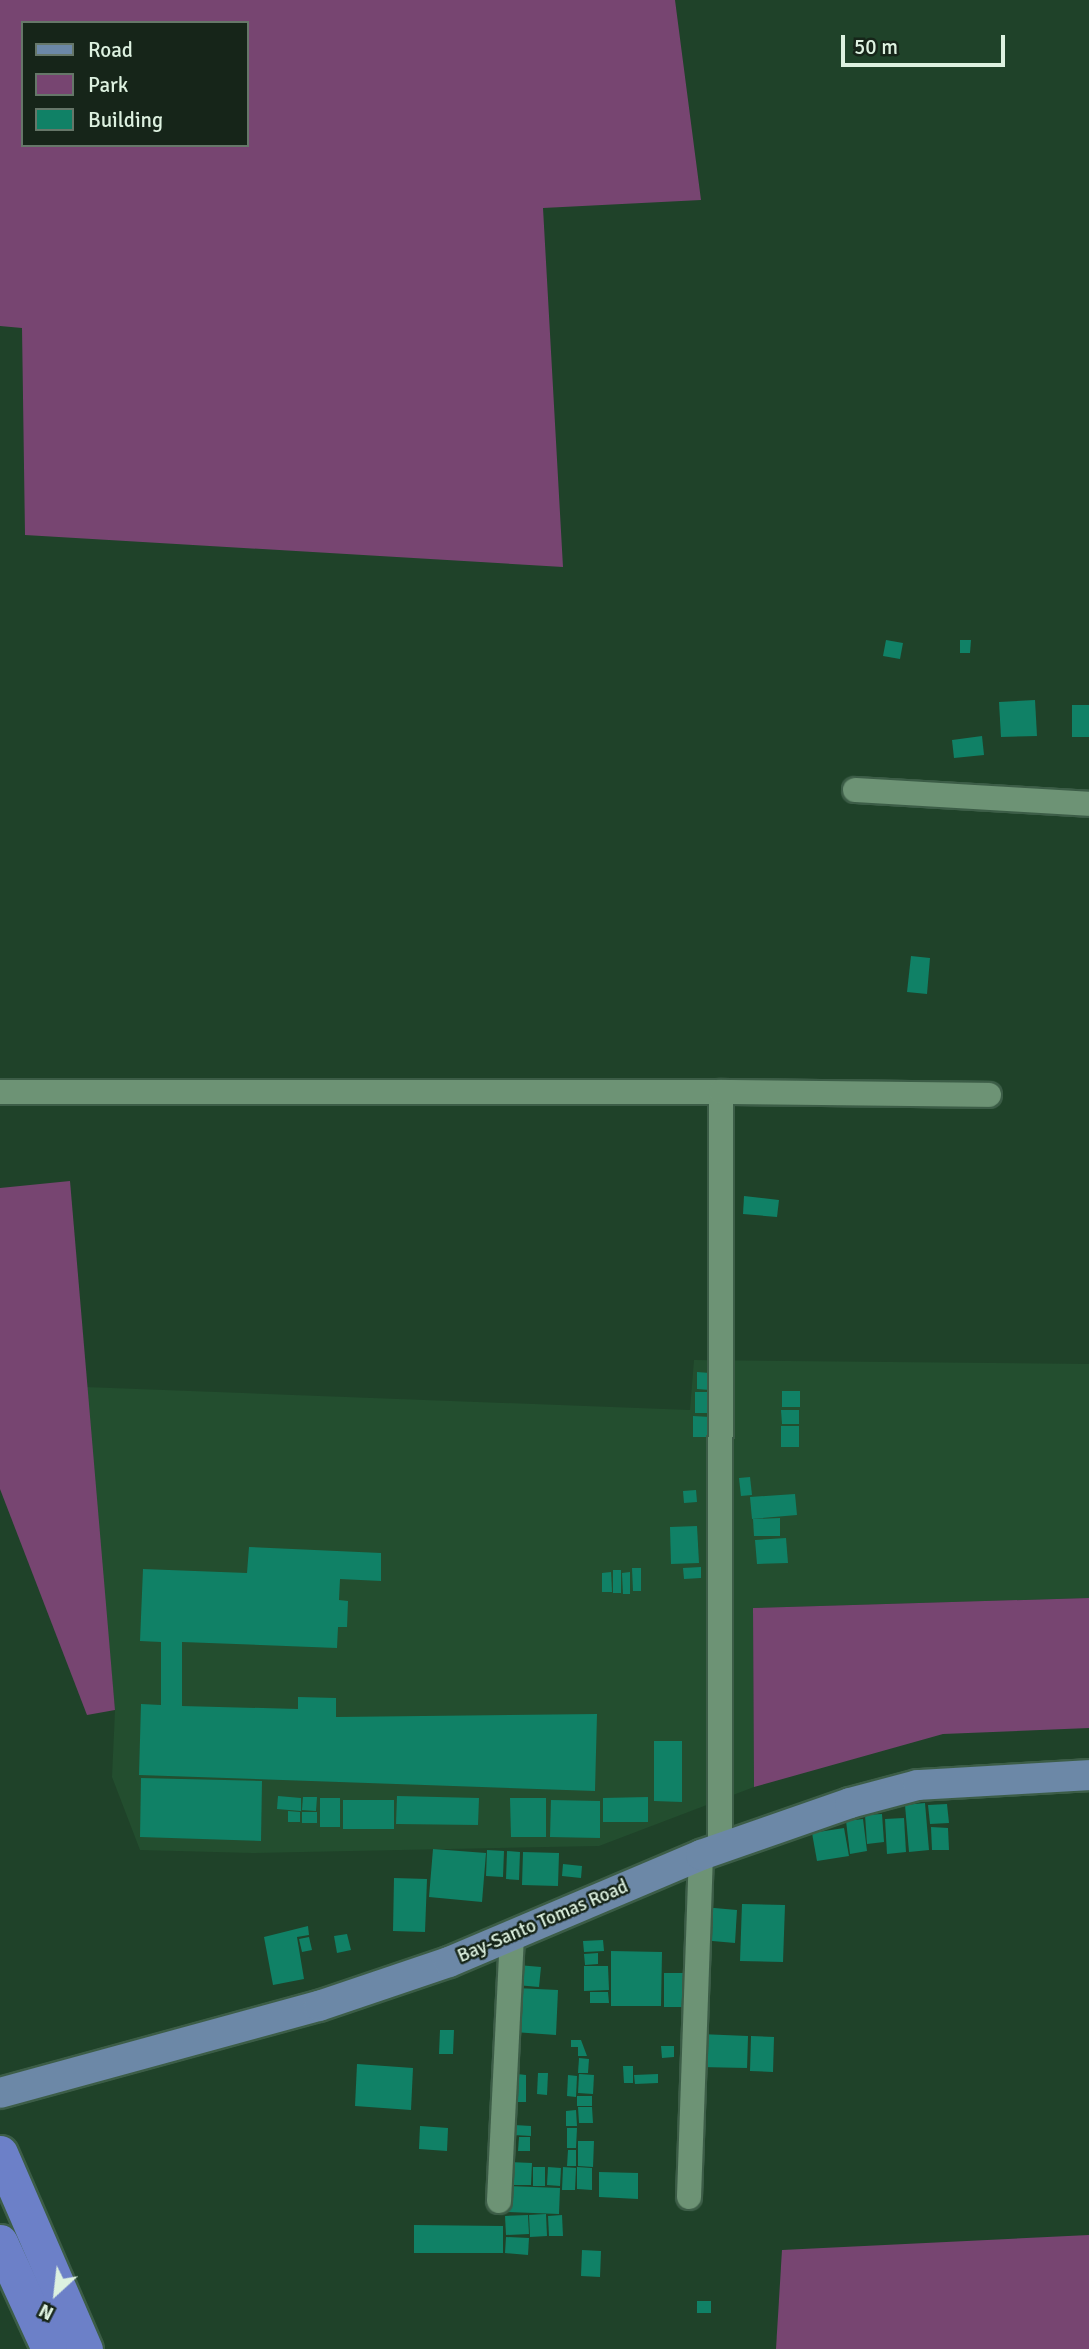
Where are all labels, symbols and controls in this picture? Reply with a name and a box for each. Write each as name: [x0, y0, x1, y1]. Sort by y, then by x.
legend: [21, 21, 248, 147]
scale bar: [844, 21, 1009, 65]
text: 50 m: [854, 34, 898, 60]
text: Road: [88, 37, 133, 63]
text: Park: [88, 72, 128, 98]
text: Building: [88, 107, 163, 133]
street label: Bay-Santo Tomas Road: [454, 1876, 632, 1968]
north arrow: [21, 2258, 91, 2328]
text: N: [35, 2298, 58, 2325]

